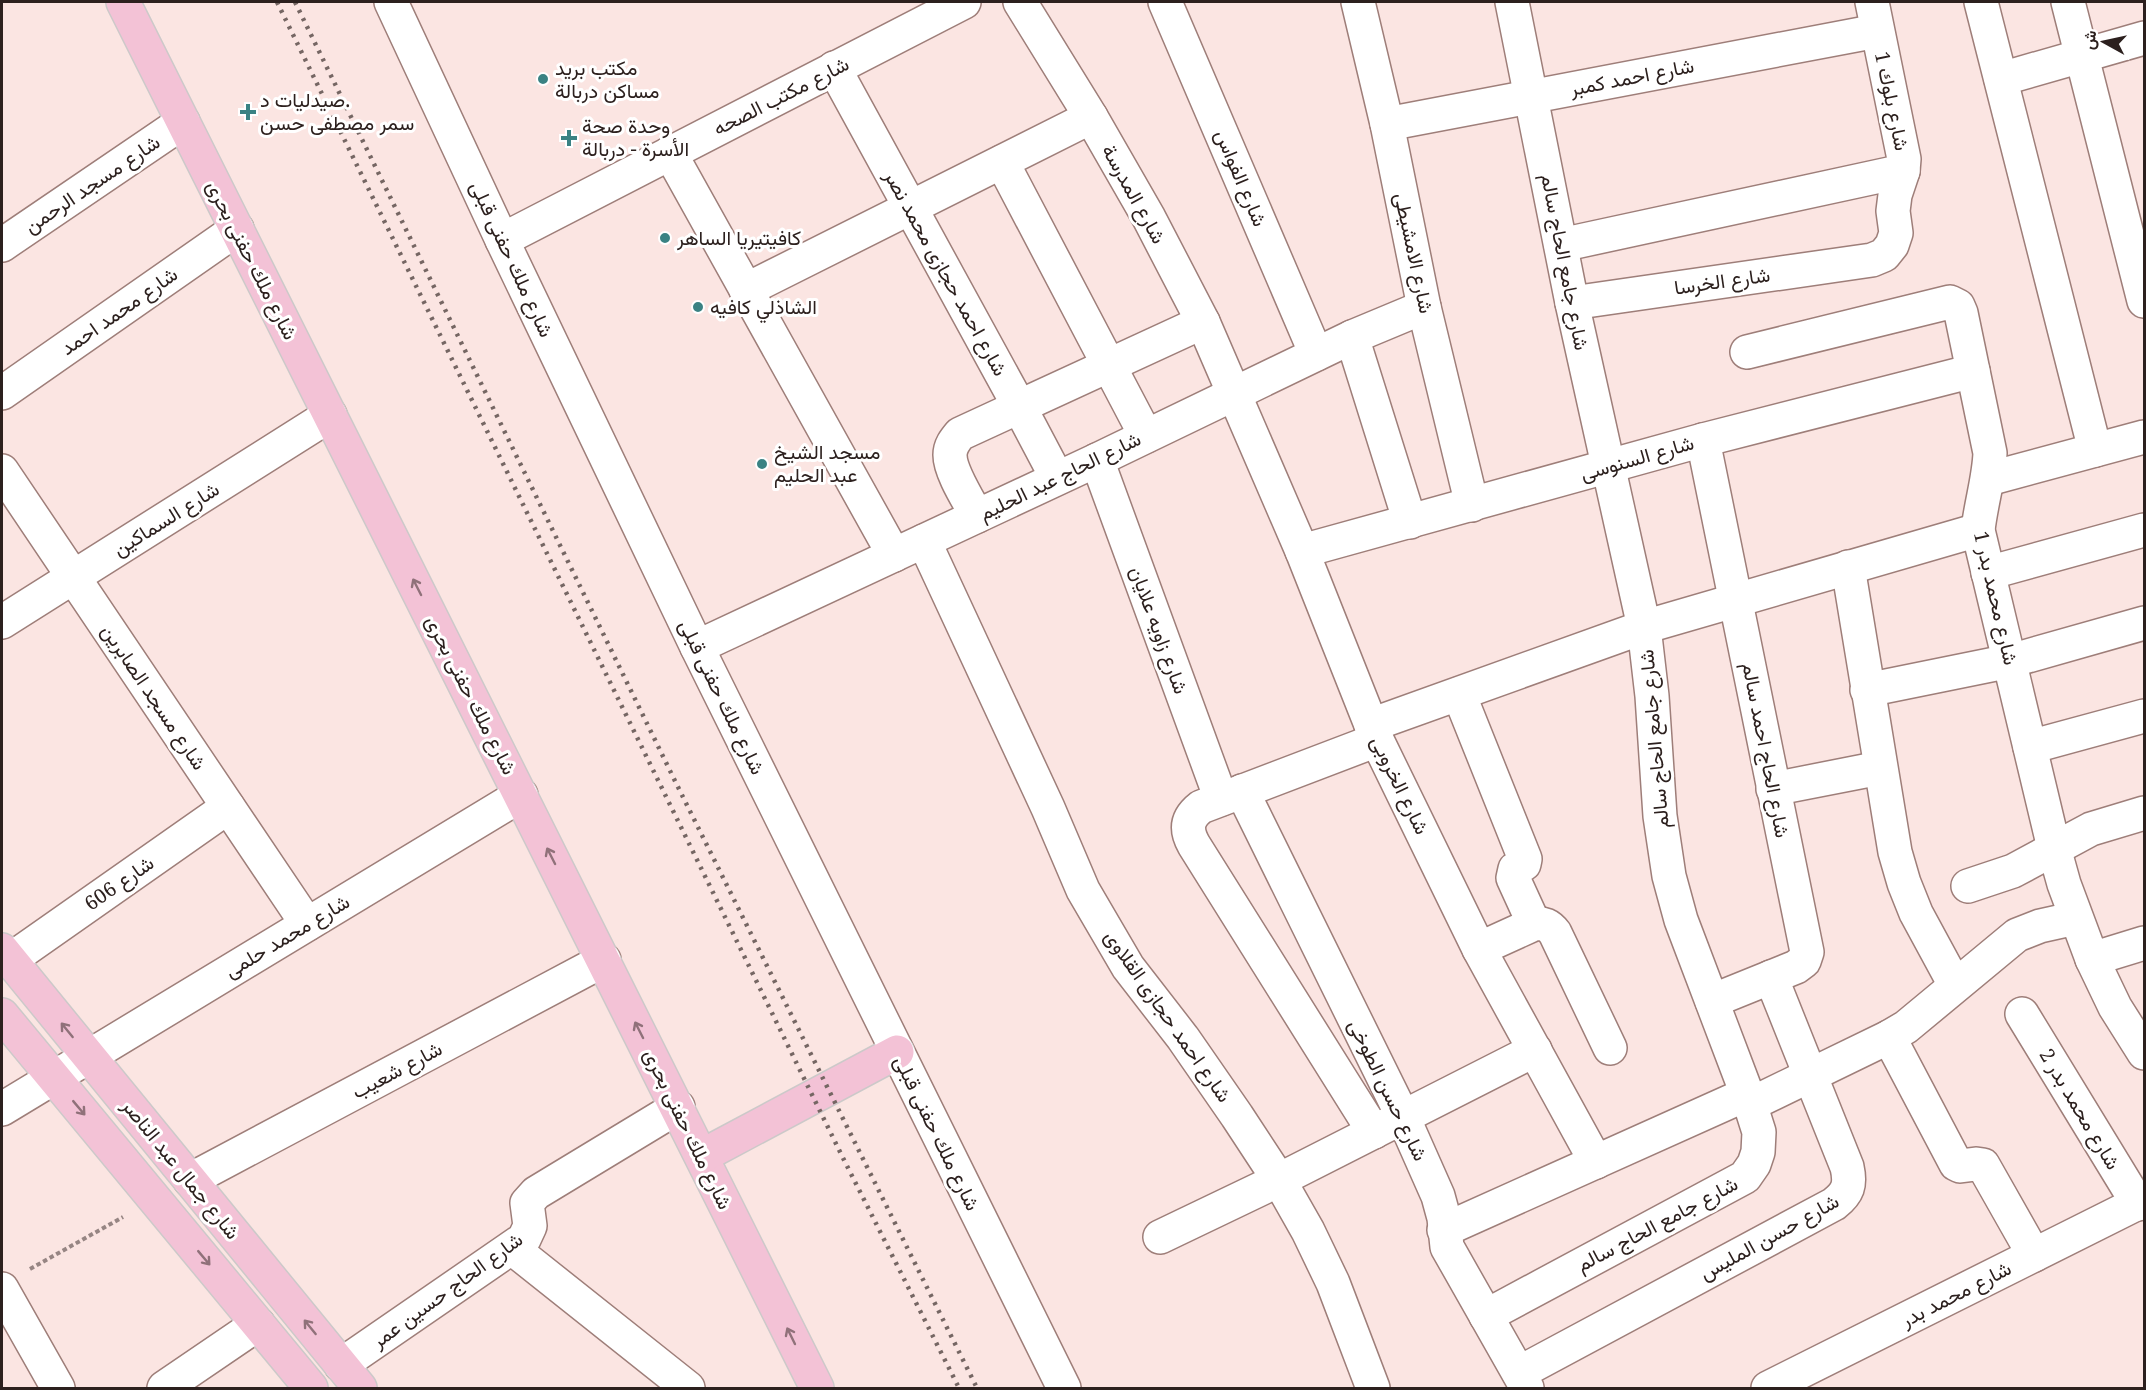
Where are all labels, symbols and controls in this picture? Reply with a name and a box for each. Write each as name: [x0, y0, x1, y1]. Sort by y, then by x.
north arrow: [2074, 12, 2134, 72]
text: ش: [2077, 29, 2101, 51]
street label: شارع بلوك 1: [1868, 49, 1916, 153]
street label: شارع مكتب الصحه: [708, 50, 854, 142]
street label: شارع احمد كمبر: [1567, 51, 1696, 103]
place label: مكتب بريد مساكن دربالة: [555, 54, 659, 104]
marker: مكتب بريد مساكن دربالة: [536, 72, 550, 86]
place label: صيدليات د. سمر مصطفى حسن: [260, 86, 414, 136]
marker: صيدليات د. سمر مصطفى حسن: [241, 105, 255, 119]
place label: وحدة صحة الأسرة - دربالة: [582, 112, 689, 162]
street label: شارع الفواس: [1208, 125, 1274, 231]
street label: شارع مسجد الرحمن: [19, 128, 165, 240]
marker: وحدة صحة الأسرة - دربالة: [560, 129, 578, 147]
street label: شارع المدرسة: [1095, 139, 1173, 249]
street label: شارع احمد حجازى محمد نصر: [877, 164, 1014, 381]
street label: شارع جامع الحاج سالم: [1534, 171, 1596, 353]
street label: شارع ملك حفنى بحرى: [200, 175, 304, 345]
street label: شارع ملك حفنى قبلى: [463, 176, 561, 342]
street label: شارع الامشيطى: [1388, 190, 1440, 316]
place label: كافيتيريا الساهر: [676, 224, 801, 251]
marker: كافيتيريا الساهر: [658, 231, 672, 245]
street label: شارع محمد احمد: [55, 260, 183, 362]
street label: شارع الخرسا: [1672, 260, 1772, 302]
place label: الشاذلي كافيه: [710, 293, 817, 324]
marker: الشاذلي كافيه: [691, 300, 705, 314]
street label: شارع الحاج عبد الحليم: [974, 425, 1146, 527]
street label: شارع السنوسى: [1577, 428, 1697, 488]
place label: مسجد الشيخ عبد الحليم: [774, 438, 880, 488]
marker: مسجد الشيخ عبد الحليم: [755, 457, 769, 471]
street label: شارع السماكين: [107, 475, 225, 563]
street label: شارع محمد بدر 1: [1967, 528, 2025, 668]
street label: شارع زاويه علايان: [1123, 562, 1195, 698]
one-way arrow: [410, 579, 422, 597]
street label: شارع ملك حفنى بحرى: [419, 610, 523, 780]
street label: شارع ملك حفنى قبلى: [672, 615, 772, 779]
street label: شارع مسجد الصابرين: [95, 619, 213, 775]
street label: شارع جامع الحاج سالم: [1632, 649, 1676, 829]
street label: شارع الحاج احمد سالم: [1735, 660, 1797, 840]
street label: شارع الخروبى: [1364, 731, 1436, 839]
one-way arrow: [545, 847, 557, 865]
street label: شارع 606: [79, 849, 159, 917]
street label: شارع محمد حلمى: [219, 888, 355, 984]
street label: شارع احمد حجازى القلاوى: [1098, 924, 1238, 1108]
street label: شارع حسن الطوخى: [1342, 1014, 1434, 1166]
one-way arrow: [633, 1021, 644, 1039]
one-way arrow: [60, 1022, 73, 1038]
street label: شارع شعيب: [347, 1035, 447, 1105]
street label: شارع محمد بدر 2: [2033, 1043, 2127, 1175]
street label: شارع ملك حفنى بحرى: [637, 1044, 739, 1214]
street label: شارع ملك حفنى قبلى: [887, 1051, 987, 1215]
street label: شارع جمال عبد الناصر: [115, 1092, 246, 1245]
one-way arrow: [73, 1100, 86, 1116]
street label: شارع جامع الحاج سالم: [1571, 1170, 1743, 1278]
street label: شارع حسن المليس: [1694, 1187, 1844, 1287]
street label: شارع الحاج حسين عمر: [365, 1226, 528, 1355]
one-way arrow: [197, 1250, 210, 1266]
street label: شارع محمد بدر: [1895, 1254, 2016, 1334]
one-way arrow: [303, 1320, 317, 1335]
one-way arrow: [785, 1328, 797, 1345]

